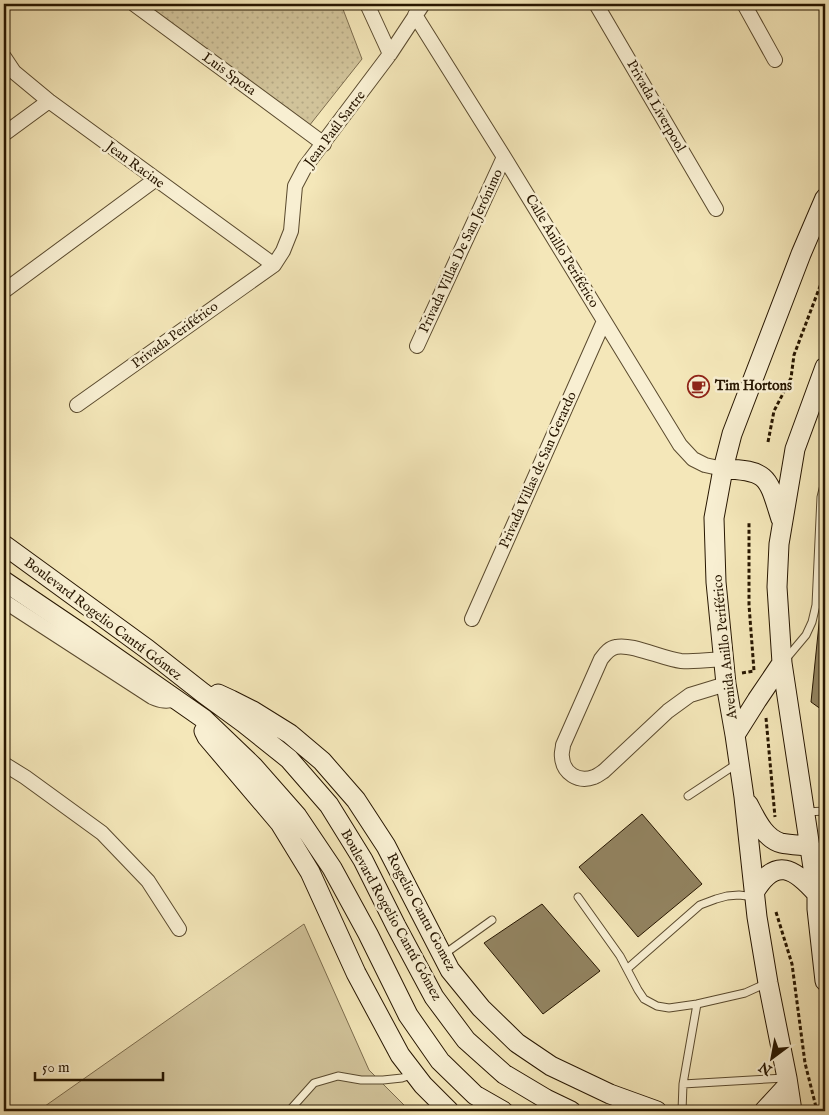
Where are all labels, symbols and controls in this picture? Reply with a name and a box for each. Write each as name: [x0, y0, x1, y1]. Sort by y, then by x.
street label: Luis Spota: [199, 48, 260, 100]
street label: Privada Liverpool: [622, 57, 690, 155]
street label: Jean Paúl Sartre: [299, 87, 370, 172]
street label: Jean Racine: [100, 136, 169, 193]
street label: Privada Villas De San Jerónimo: [415, 166, 507, 336]
street label: Calle Anillo Periférico: [521, 191, 603, 311]
street label: Privada Periférico: [128, 297, 222, 372]
cafe icon: Tim Hortons: [687, 374, 711, 398]
place label: Tim Hortons: [714, 377, 792, 395]
street label: Privada Villas de San Gerardo: [495, 388, 581, 551]
street label: Boulevard Rogelio Cantú Gómez: [20, 554, 186, 685]
street label: Avenida Anillo Periférico: [708, 573, 742, 721]
street label: Boulevard Rogelio Cantú Gómez: [336, 826, 446, 1004]
street label: Rogelio Cantu Gomez: [382, 850, 460, 975]
north arrow: [746, 1032, 796, 1082]
scale bar: [35, 1050, 162, 1082]
text: N: [756, 1057, 776, 1080]
text: 50 m: [42, 1058, 70, 1077]

